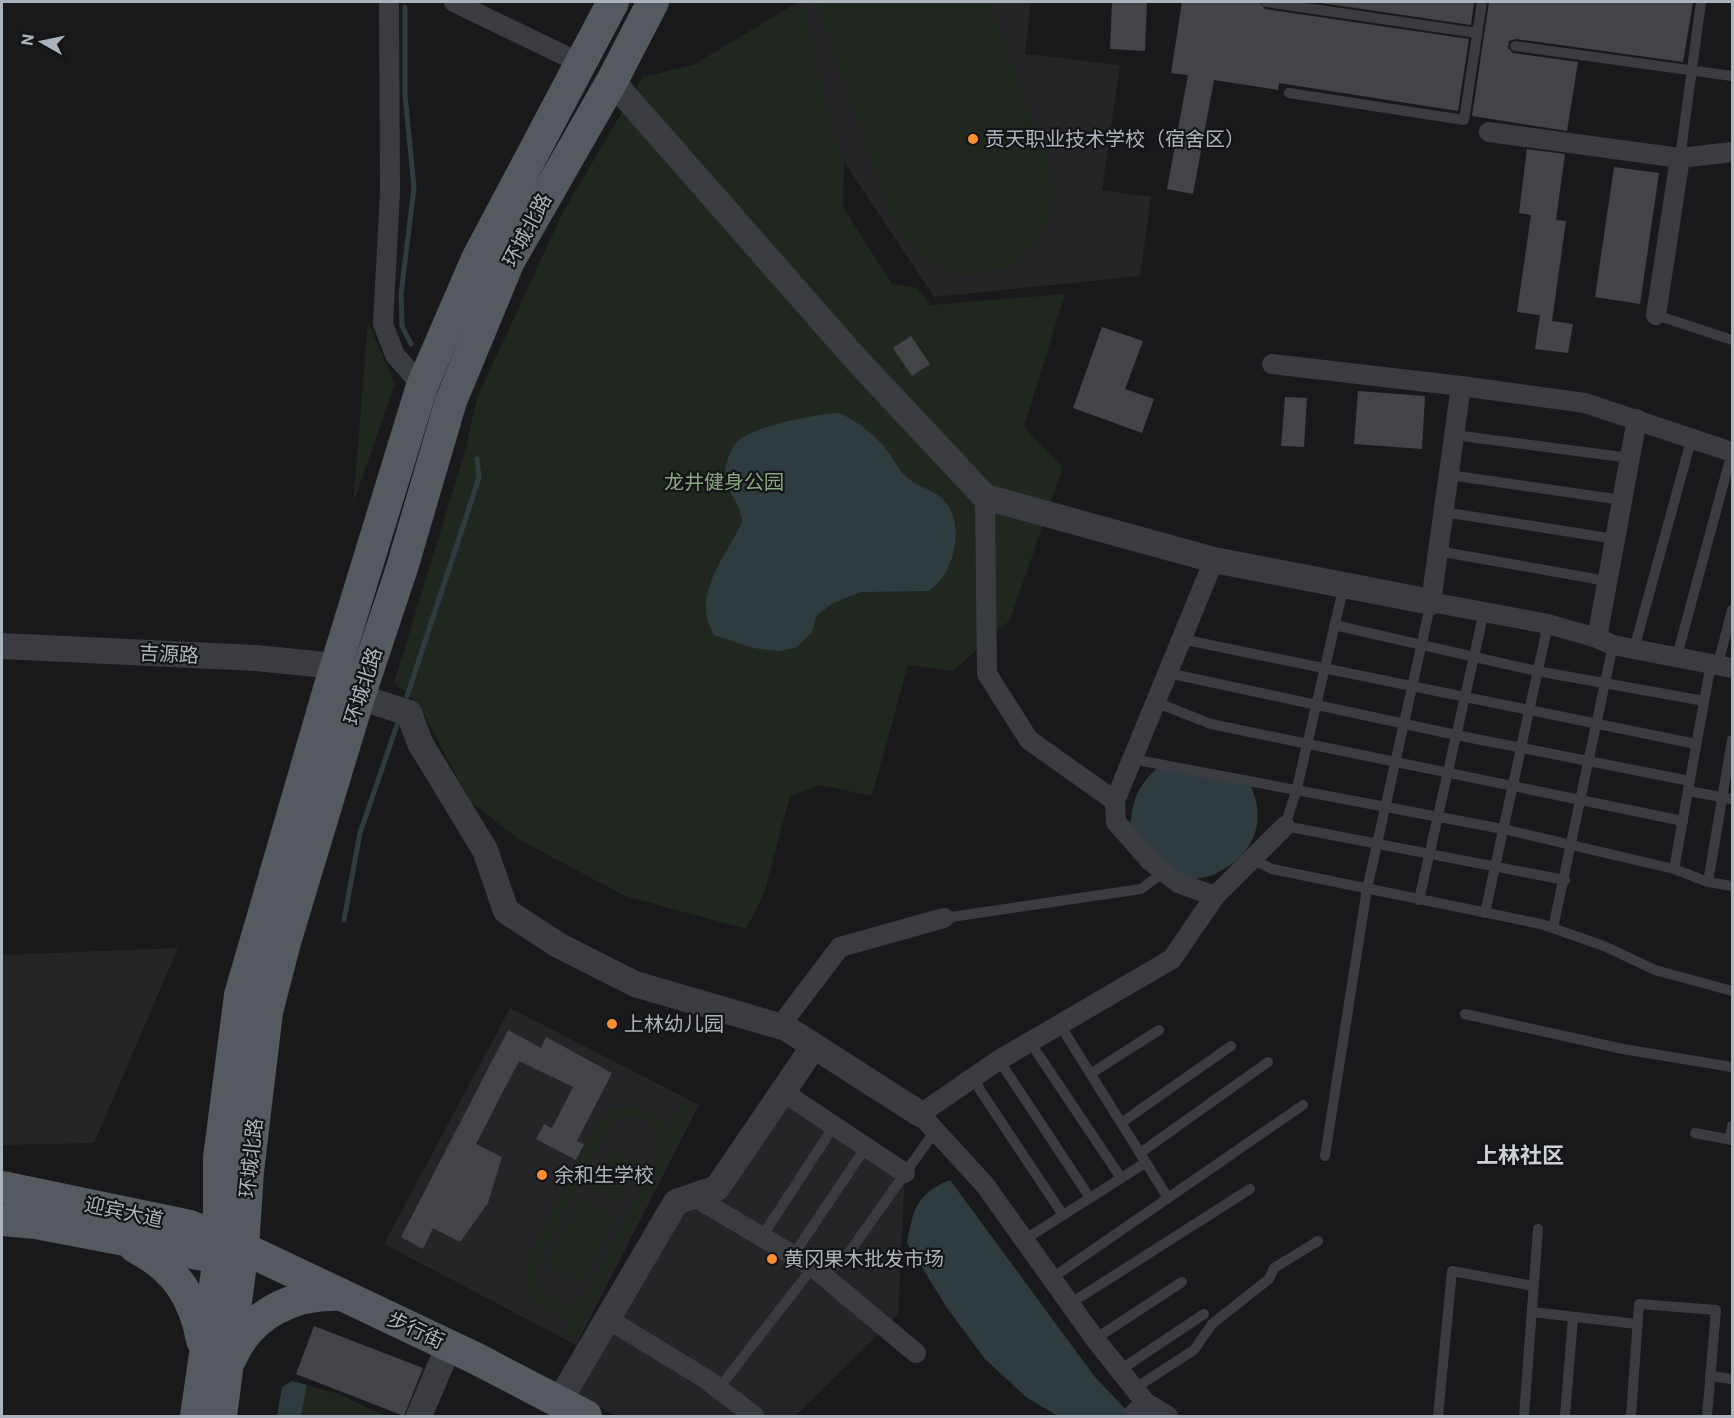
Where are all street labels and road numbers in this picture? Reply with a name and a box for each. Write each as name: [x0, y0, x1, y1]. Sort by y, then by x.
street label: 环城北路: [498, 189, 556, 271]
street label: 吉源路: [138, 640, 200, 668]
street label: 环城北路: [339, 644, 387, 728]
street label: 环城北路: [235, 1117, 267, 1199]
street label: 迎宾大道: [82, 1192, 166, 1232]
street label: 步行街: [384, 1306, 448, 1354]

